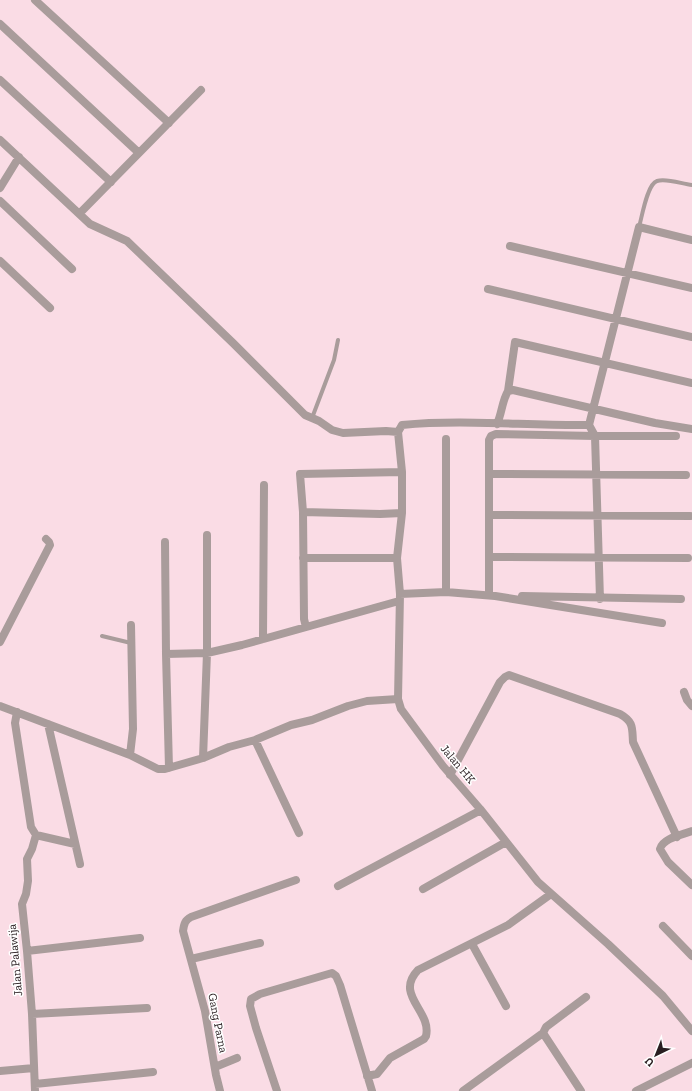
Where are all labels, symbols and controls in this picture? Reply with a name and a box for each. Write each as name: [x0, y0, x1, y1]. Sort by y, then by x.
street label: Jalan HK: [438, 742, 478, 786]
street label: Jalan Palawija: [5, 923, 26, 997]
street label: Gang Parna: [205, 992, 231, 1054]
north arrow: [636, 1035, 676, 1075]
text: U: [642, 1054, 657, 1069]

